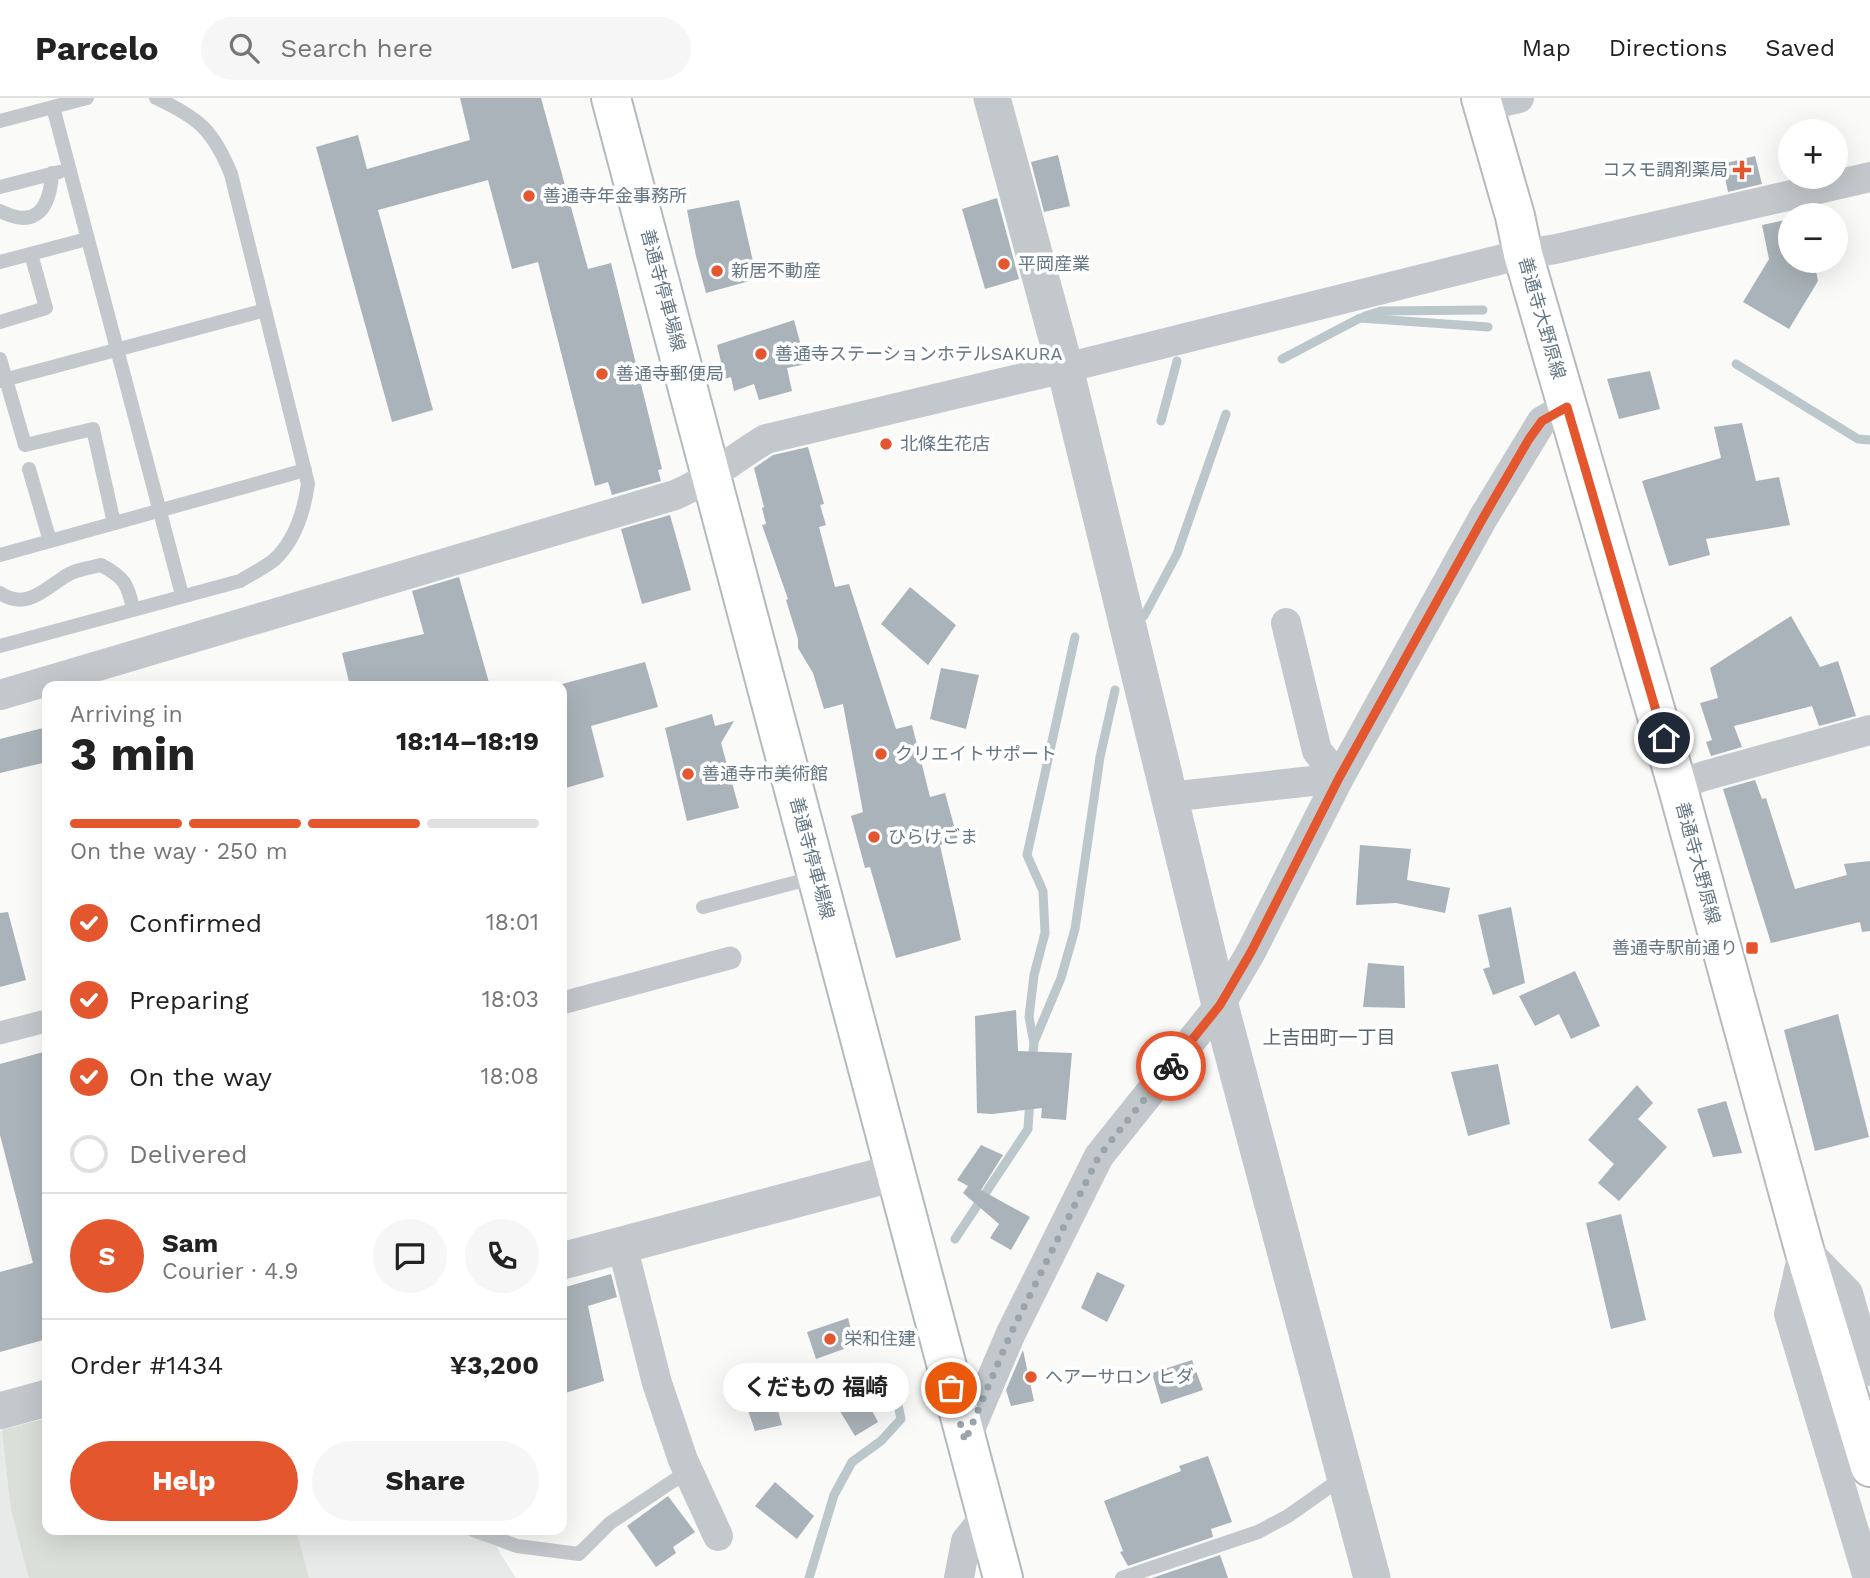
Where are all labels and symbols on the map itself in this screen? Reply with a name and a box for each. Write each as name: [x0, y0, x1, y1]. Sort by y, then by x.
place label: コスモ調剤薬局: [1602, 159, 1728, 180]
marker: コスモ調剤薬局: [1734, 162, 1750, 178]
place label: 善通寺年金事務所: [543, 185, 687, 206]
marker: 善通寺年金事務所: [521, 188, 537, 204]
street label: 善通寺停車場線: [637, 226, 690, 353]
place label: 平岡産業: [1018, 253, 1090, 274]
street label: 善通寺大野原線: [1515, 254, 1570, 381]
marker: 平岡産業: [996, 256, 1012, 272]
place label: 新居不動産: [731, 260, 821, 281]
marker: 新居不動産: [709, 263, 725, 279]
place label: 善通寺ステーションホテルSAKURA: [775, 343, 1062, 364]
marker: 善通寺ステーションホテルSAKURA: [753, 346, 769, 362]
place label: 善通寺郵便局: [616, 363, 724, 384]
marker: 善通寺郵便局: [594, 366, 610, 382]
place label: 北條生花店: [900, 433, 990, 454]
marker: 北條生花店: [878, 436, 894, 452]
pin: [1634, 708, 1694, 768]
place label: クリエイトサポート: [895, 743, 1057, 764]
marker: クリエイトサポート: [873, 746, 889, 762]
place label: 善通寺市美術館: [702, 763, 828, 784]
marker: 善通寺市美術館: [680, 766, 696, 782]
street label: 善通寺停車場線: [786, 794, 839, 921]
street label: 善通寺大野原線: [1672, 799, 1725, 926]
place label: ひらけごま: [888, 826, 978, 847]
marker: ひらけごま: [866, 829, 882, 845]
place label: 善通寺駅前通り: [1612, 937, 1738, 958]
marker: 善通寺駅前通り: [1744, 940, 1760, 956]
district label: 上吉田町一丁目: [1262, 1026, 1396, 1049]
courier: [1136, 1031, 1206, 1101]
place label: 栄和住建: [844, 1328, 916, 1349]
marker: 栄和住建: [822, 1331, 838, 1347]
pin: [921, 1358, 981, 1418]
callout: くだもの 福崎: [724, 1364, 909, 1412]
place label: ヘアーサロン ヒダ: [1045, 1366, 1194, 1387]
marker: ヘアーサロン ヒダ: [1023, 1369, 1039, 1385]

